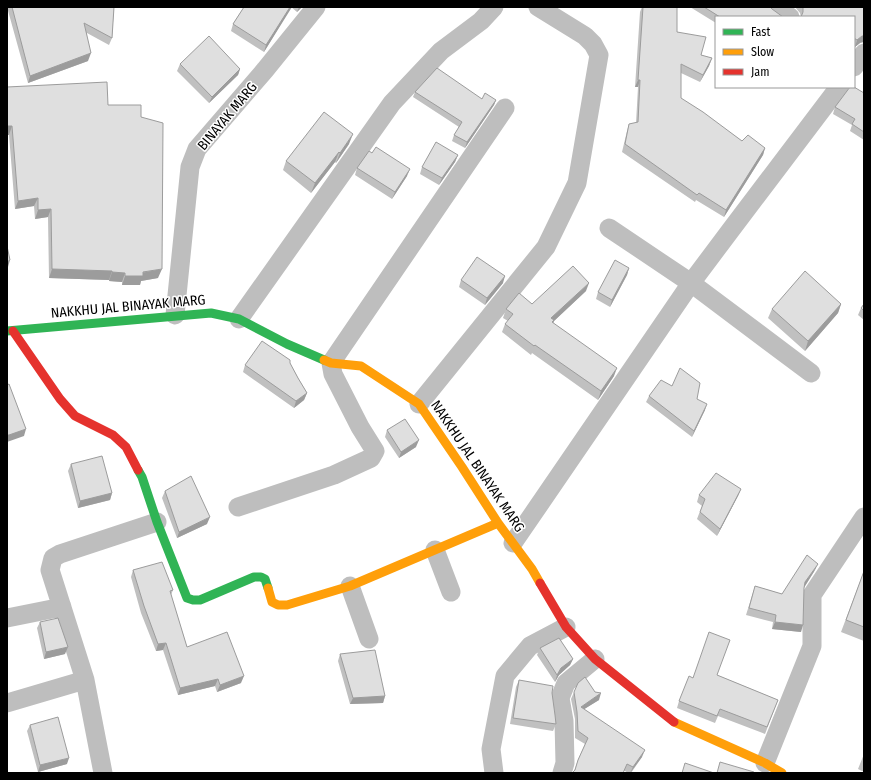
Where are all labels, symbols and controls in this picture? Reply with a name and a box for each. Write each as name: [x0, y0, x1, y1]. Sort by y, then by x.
legend: [715, 16, 855, 88]
text: Fast: [751, 25, 770, 39]
text: Slow: [751, 45, 774, 59]
text: Jam: [751, 65, 769, 79]
street label: BINAYAK MARG: [194, 79, 261, 154]
street label: NAKKHU JAL BINAYAK MARG: [50, 291, 206, 322]
street label: NAKKHU JAL BINAYAK MARG: [427, 397, 528, 535]

